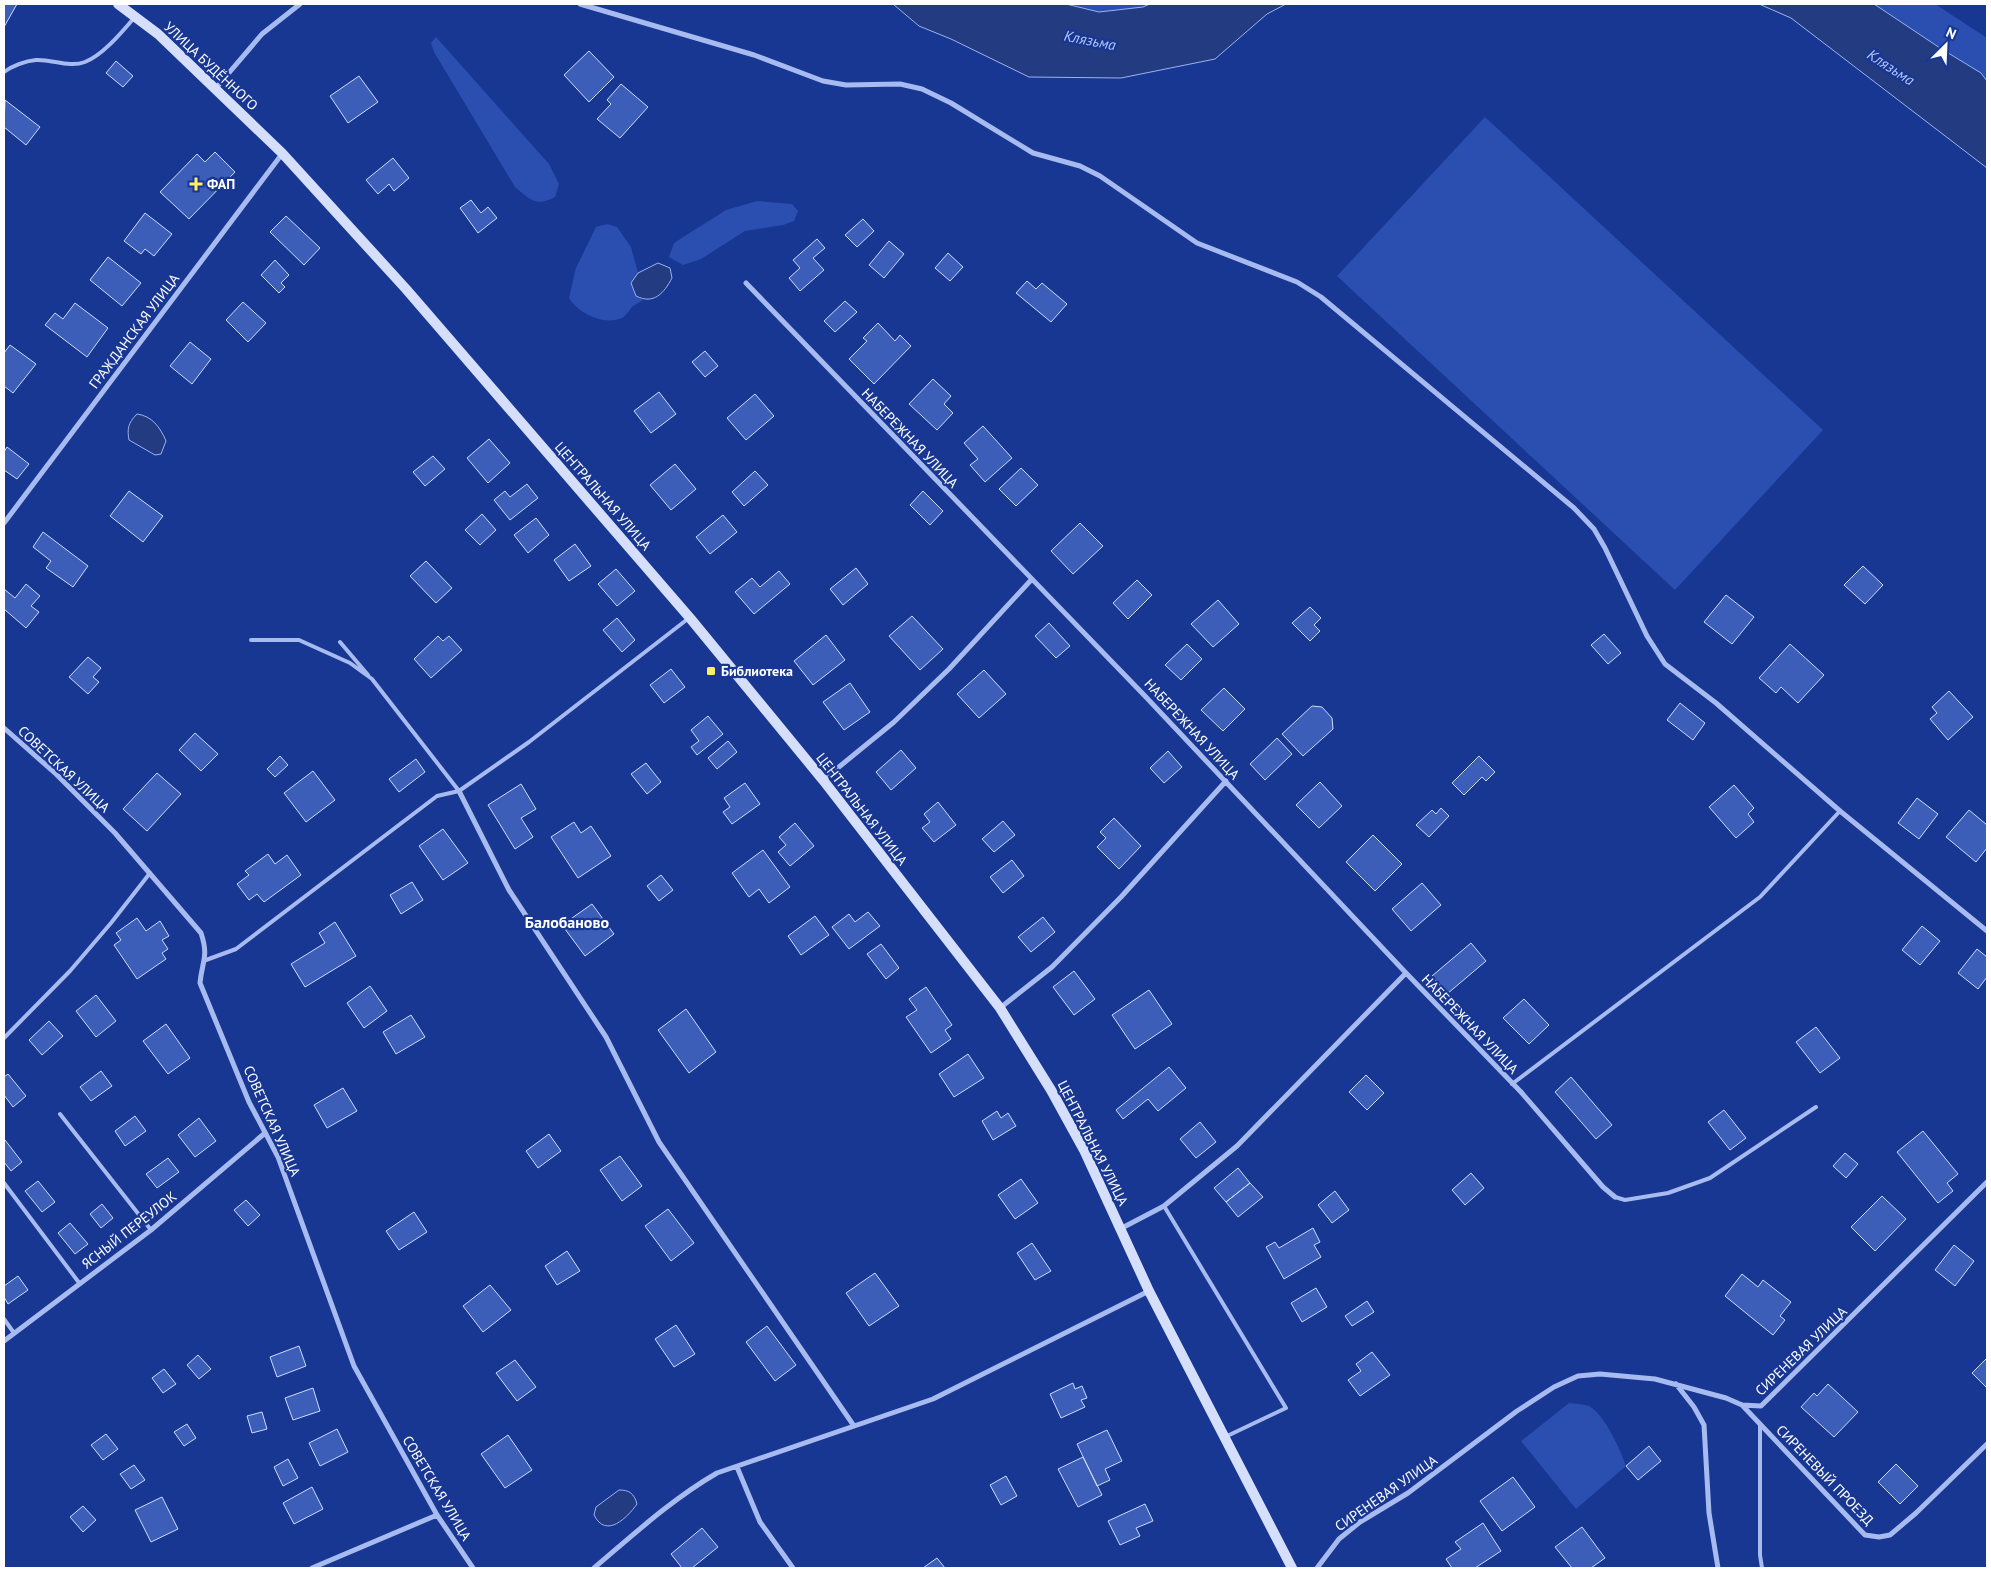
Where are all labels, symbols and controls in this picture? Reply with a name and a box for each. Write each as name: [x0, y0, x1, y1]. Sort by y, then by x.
street label: УЛИЦА БУДЁННОГО: [160, 18, 262, 114]
north arrow: [1921, 20, 1971, 70]
text: N: [1943, 23, 1959, 43]
water label: Клязьма: [1062, 26, 1118, 54]
water label: Клязьма: [1864, 45, 1919, 90]
place label: ФАП: [207, 175, 235, 193]
marker: ФАП: [189, 177, 203, 191]
street label: ГРАЖДАНСКАЯ УЛИЦА: [85, 269, 184, 392]
street label: НАБЕРЕЖНАЯ УЛИЦА: [858, 384, 963, 492]
street label: ЦЕНТРАЛЬНАЯ УЛИЦА: [551, 438, 656, 555]
place label: Библиотека: [721, 662, 793, 680]
marker: Библиотека: [705, 665, 717, 677]
street label: НАБЕРЕЖНАЯ УЛИЦА: [1141, 675, 1244, 784]
street label: СОВЕТСКАЯ УЛИЦА: [14, 722, 114, 817]
street label: ЦЕНТРАЛЬНАЯ УЛИЦА: [812, 749, 912, 870]
district label: Балобаново: [525, 912, 610, 932]
street label: НАБЕРЕЖНАЯ УЛИЦА: [1418, 970, 1523, 1078]
street label: СОВЕТСКАЯ УЛИЦА: [239, 1063, 305, 1180]
street label: ЦЕНТРАЛЬНАЯ УЛИЦА: [1054, 1077, 1133, 1209]
street label: ЯСНЫЙ ПЕРЕУЛОК: [78, 1187, 180, 1273]
street label: СИРЕНЕВАЯ УЛИЦА: [1751, 1302, 1851, 1399]
street label: СИРЕНЕВЫЙ ПРОЕЗД: [1772, 1421, 1878, 1529]
street label: СОВЕТСКАЯ УЛИЦА: [399, 1432, 476, 1545]
street label: СИРЕНЕВАЯ УЛИЦА: [1331, 1451, 1441, 1535]

